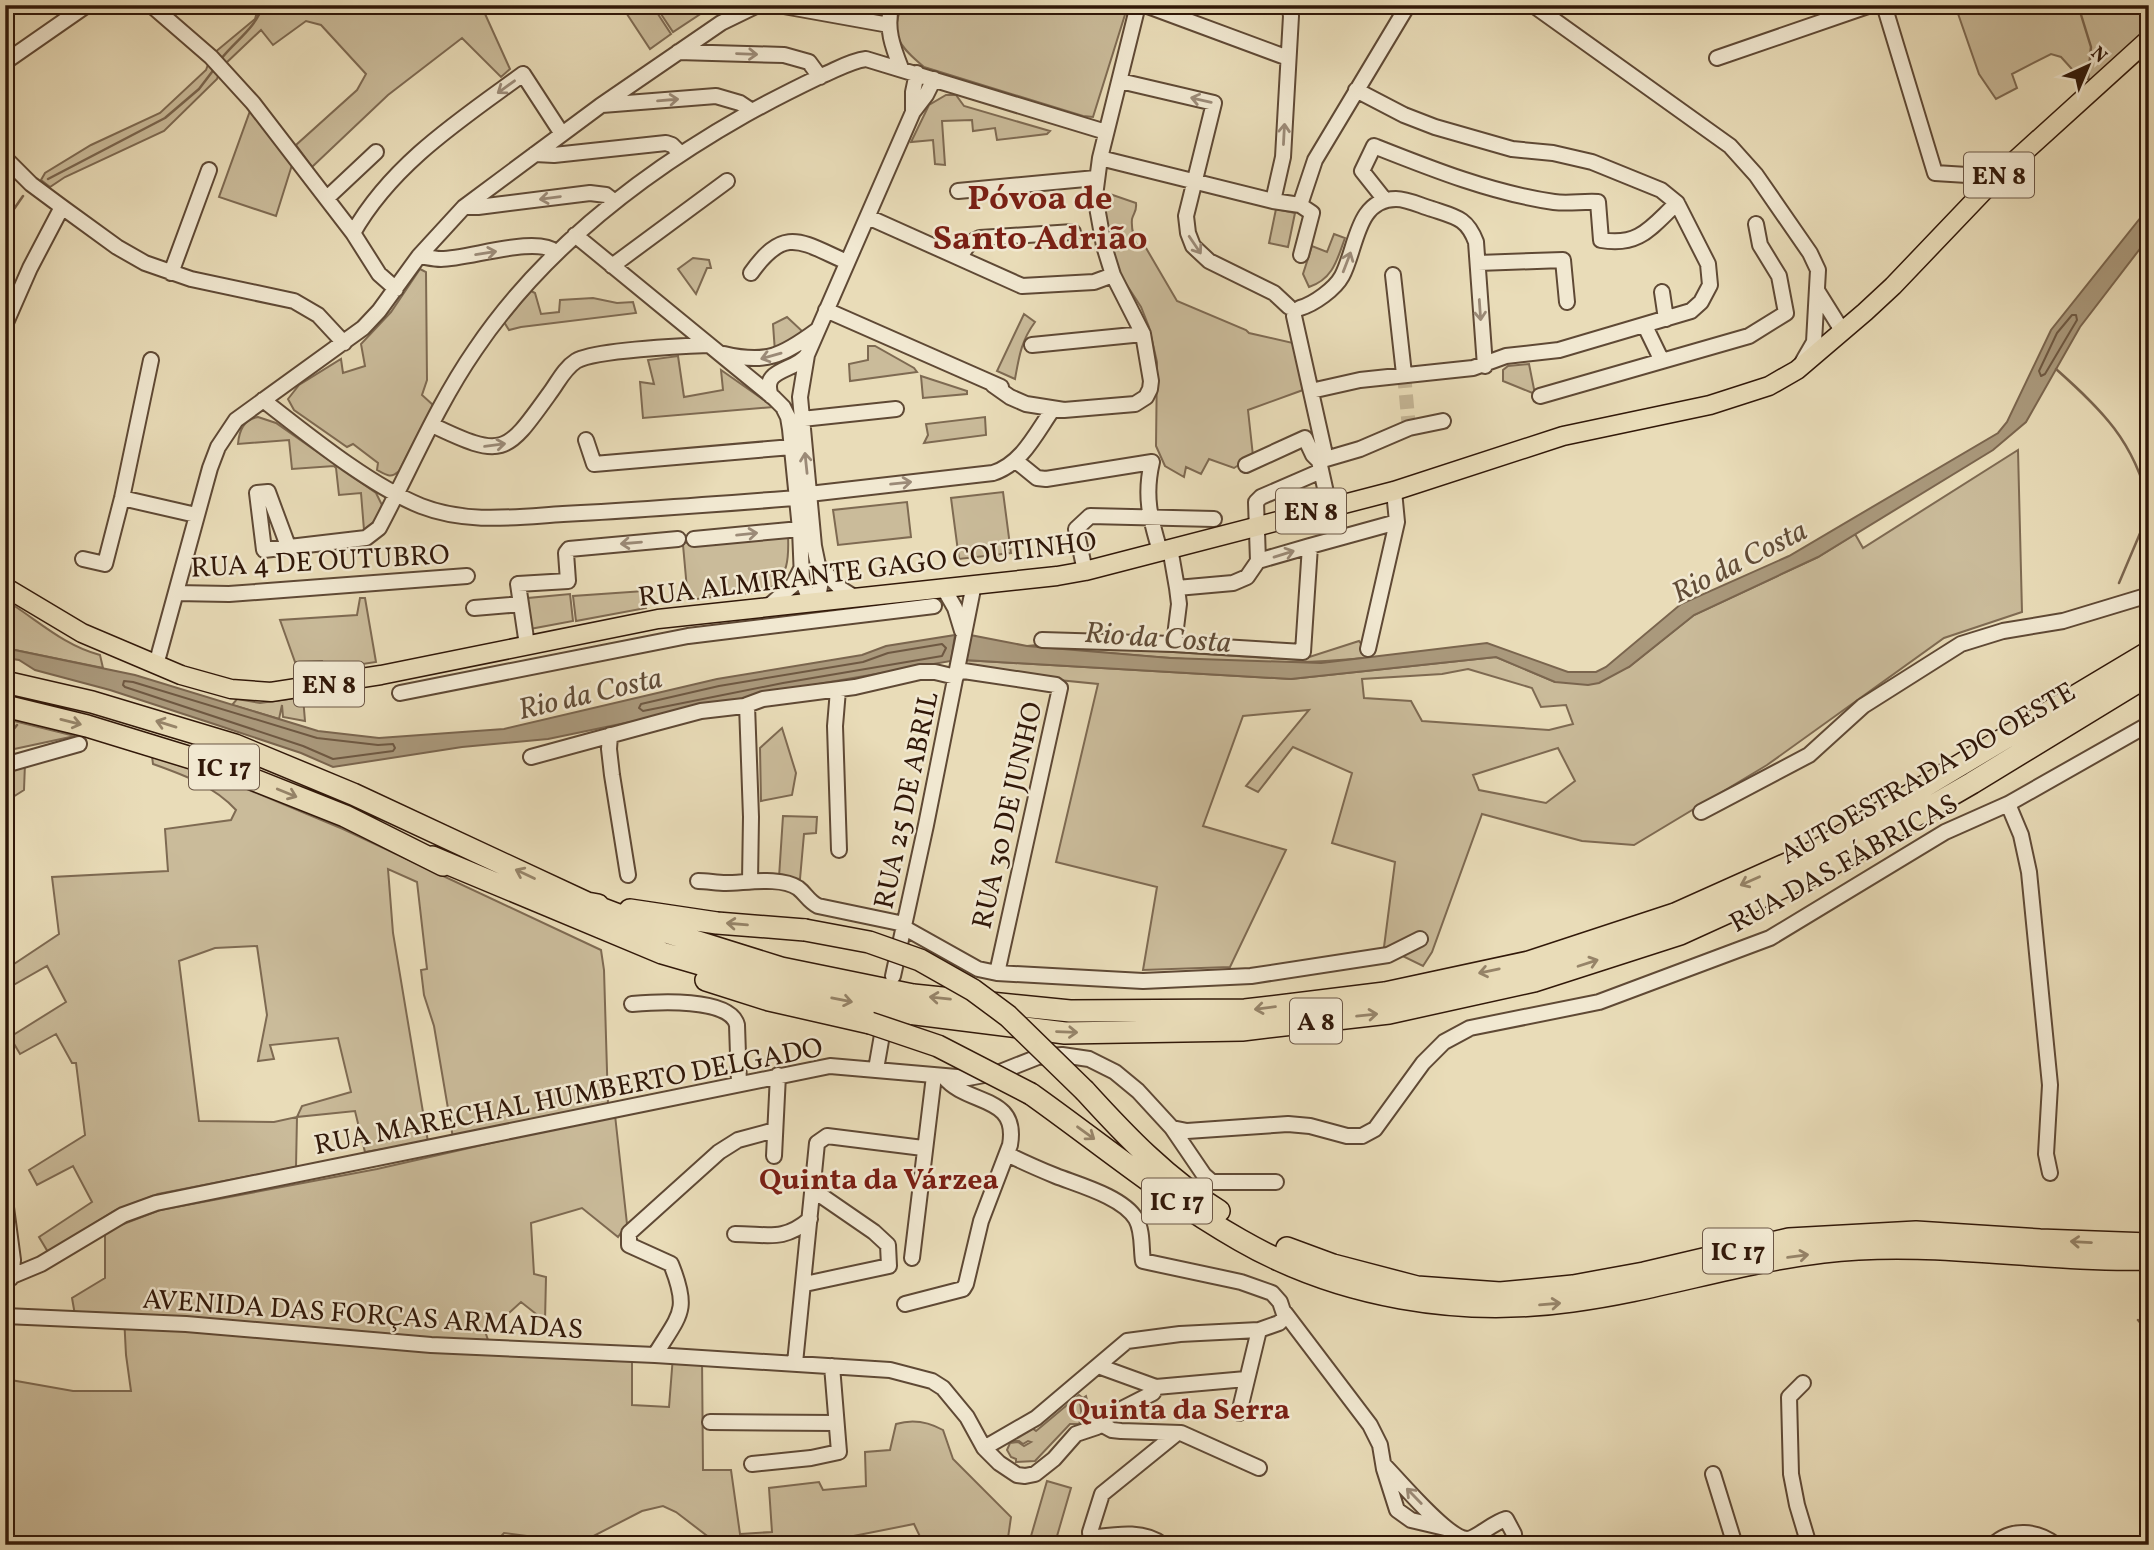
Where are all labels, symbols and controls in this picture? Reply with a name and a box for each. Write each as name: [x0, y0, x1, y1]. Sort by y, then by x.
north arrow: [2052, 32, 2122, 102]
text: N: [2084, 41, 2113, 69]
one-way arrow: [735, 47, 758, 60]
one-way arrow: [497, 79, 516, 94]
one-way arrow: [656, 93, 679, 106]
one-way arrow: [1190, 93, 1213, 106]
one-way arrow: [1278, 123, 1291, 146]
road number: EN 8: [1964, 152, 2034, 198]
district label: Póvoa de Santo Adrião: [933, 176, 1147, 264]
one-way arrow: [539, 192, 562, 205]
one-way arrow: [1188, 235, 1203, 254]
one-way arrow: [474, 246, 497, 259]
one-way arrow: [1342, 252, 1355, 274]
one-way arrow: [1474, 298, 1487, 321]
one-way arrow: [760, 351, 782, 364]
one-way arrow: [483, 438, 506, 451]
one-way arrow: [799, 452, 812, 475]
one-way arrow: [890, 476, 912, 489]
road number: EN 8: [1276, 489, 1346, 534]
water label: Rio da Costa: [1665, 511, 1815, 615]
street label: RUA ALMIRANTE GAGO COUTINHO: [636, 523, 1099, 618]
one-way arrow: [736, 527, 758, 540]
street label: RUA 4 DE OUTUBRO: [190, 536, 451, 589]
one-way arrow: [620, 537, 643, 550]
one-way arrow: [1273, 546, 1295, 559]
water label: Rio da Costa: [1083, 613, 1233, 665]
water label: Rio da Costa: [514, 658, 667, 732]
road number: EN 8: [294, 662, 364, 706]
street label: AUTOESTRADA DO OESTE: [1773, 673, 2083, 875]
street label: RUA 25 DE ABRIL: [865, 688, 950, 913]
street label: RUA 30 DE JUNHO: [963, 698, 1054, 933]
one-way arrow: [60, 716, 82, 729]
one-way arrow: [155, 717, 177, 730]
road number: IC 17: [189, 744, 259, 790]
street label: RUA DAS FÁBRICAS: [1723, 785, 1966, 943]
one-way arrow: [276, 788, 298, 801]
one-way arrow: [515, 867, 536, 880]
one-way arrow: [1739, 875, 1761, 888]
one-way arrow: [727, 918, 749, 931]
one-way arrow: [1577, 956, 1599, 969]
one-way arrow: [1478, 964, 1501, 978]
one-way arrow: [929, 991, 952, 1004]
one-way arrow: [830, 994, 853, 1008]
road number: A 8: [1290, 998, 1342, 1044]
one-way arrow: [1254, 1002, 1277, 1015]
one-way arrow: [1355, 1009, 1378, 1022]
one-way arrow: [1055, 1025, 1078, 1038]
street label: RUA MARECHAL HUMBERTO DELGADO: [311, 1029, 826, 1166]
one-way arrow: [1076, 1126, 1095, 1141]
district label: Quinta da Várzea: [759, 1160, 999, 1202]
road number: IC 17: [1142, 1178, 1212, 1224]
road number: IC 17: [1703, 1228, 1773, 1274]
one-way arrow: [2069, 1236, 2092, 1249]
one-way arrow: [1786, 1249, 1809, 1262]
street label: AVENIDA DAS FORÇAS ARMADAS: [141, 1281, 584, 1350]
one-way arrow: [1539, 1297, 1561, 1310]
district label: Quinta da Serra: [1068, 1390, 1290, 1432]
one-way arrow: [1406, 1488, 1423, 1505]

